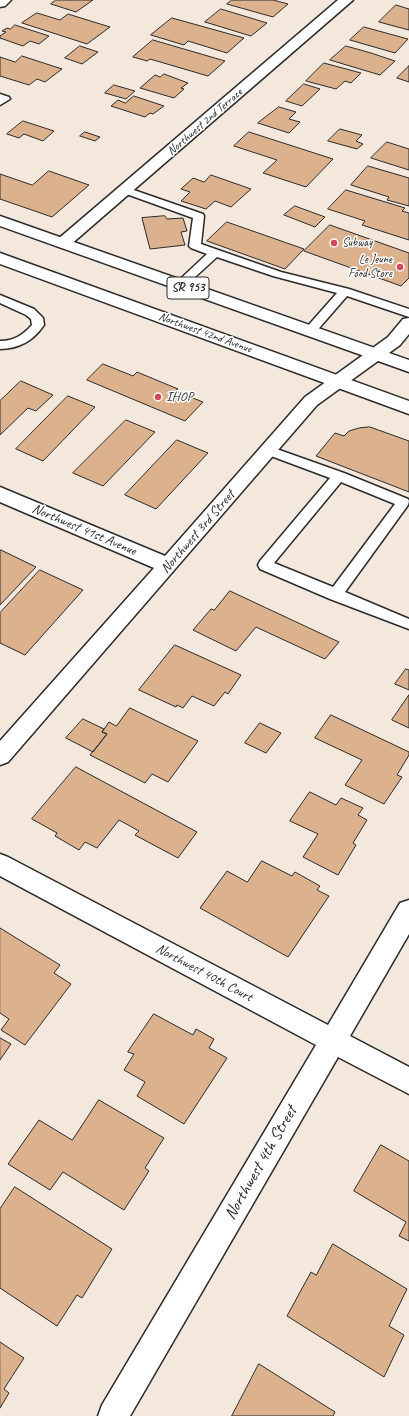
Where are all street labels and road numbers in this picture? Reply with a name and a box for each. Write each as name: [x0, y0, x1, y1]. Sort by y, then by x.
street label: Northwest 2nd Terrace: [165, 85, 245, 159]
road number: SR 953: [167, 277, 209, 299]
street label: Northwest 42nd Avenue: [157, 310, 253, 356]
street label: Northwest 3rd Street: [157, 487, 239, 577]
street label: Northwest 41st Avenue: [29, 500, 139, 560]
street label: Northwest 40th Court: [153, 940, 255, 1006]
street label: Northwest 4th Street: [220, 1103, 302, 1223]

